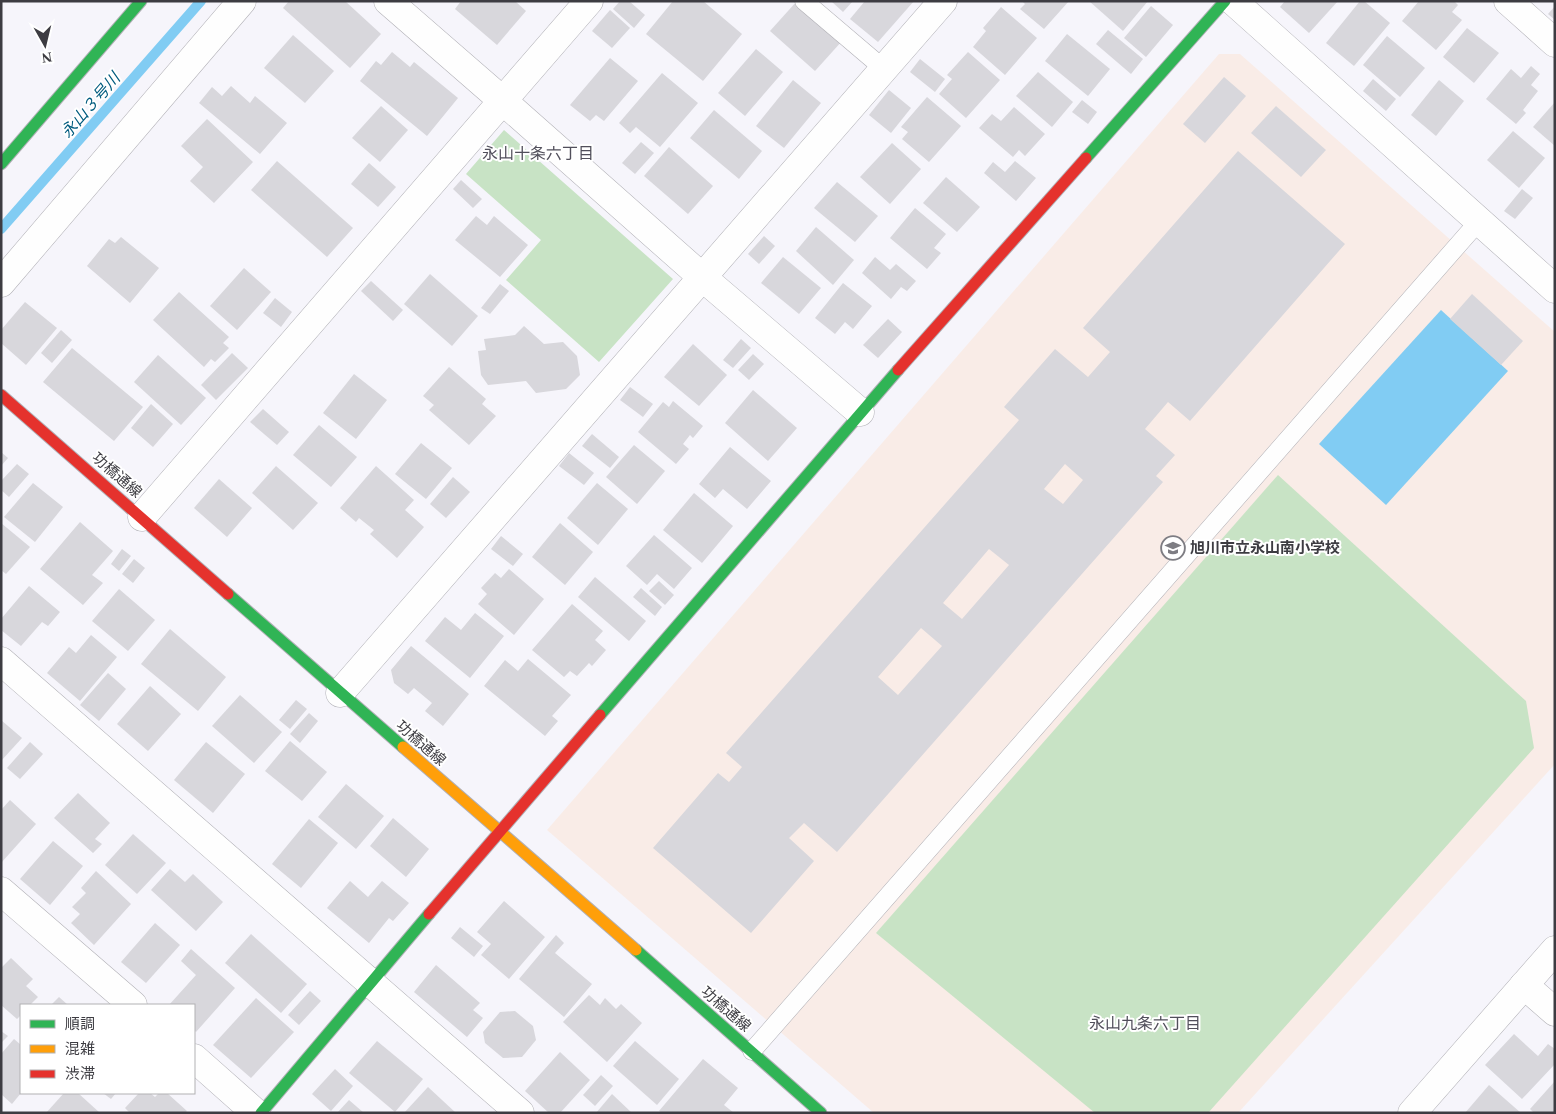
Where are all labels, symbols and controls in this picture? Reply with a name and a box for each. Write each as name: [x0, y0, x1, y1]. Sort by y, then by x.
north arrow: [20, 20, 70, 70]
text: N: [41, 49, 53, 66]
water label: 永山３号川: [58, 68, 124, 141]
district label: 永山十条六丁目: [482, 145, 594, 162]
street label: 功橋通線: [89, 449, 145, 501]
school or university icon: 旭川市立永山南小学校: [1160, 535, 1186, 561]
place label: 旭川市立永山南小学校: [1190, 540, 1340, 556]
street label: 功橋通線: [393, 717, 449, 769]
street label: 功橋通線: [698, 983, 754, 1035]
legend: [20, 1004, 195, 1094]
district label: 永山九条六丁目: [1089, 1015, 1201, 1032]
text: 順調: [65, 1016, 95, 1032]
text: 混雑: [65, 1041, 95, 1057]
text: 渋滞: [65, 1066, 95, 1082]

